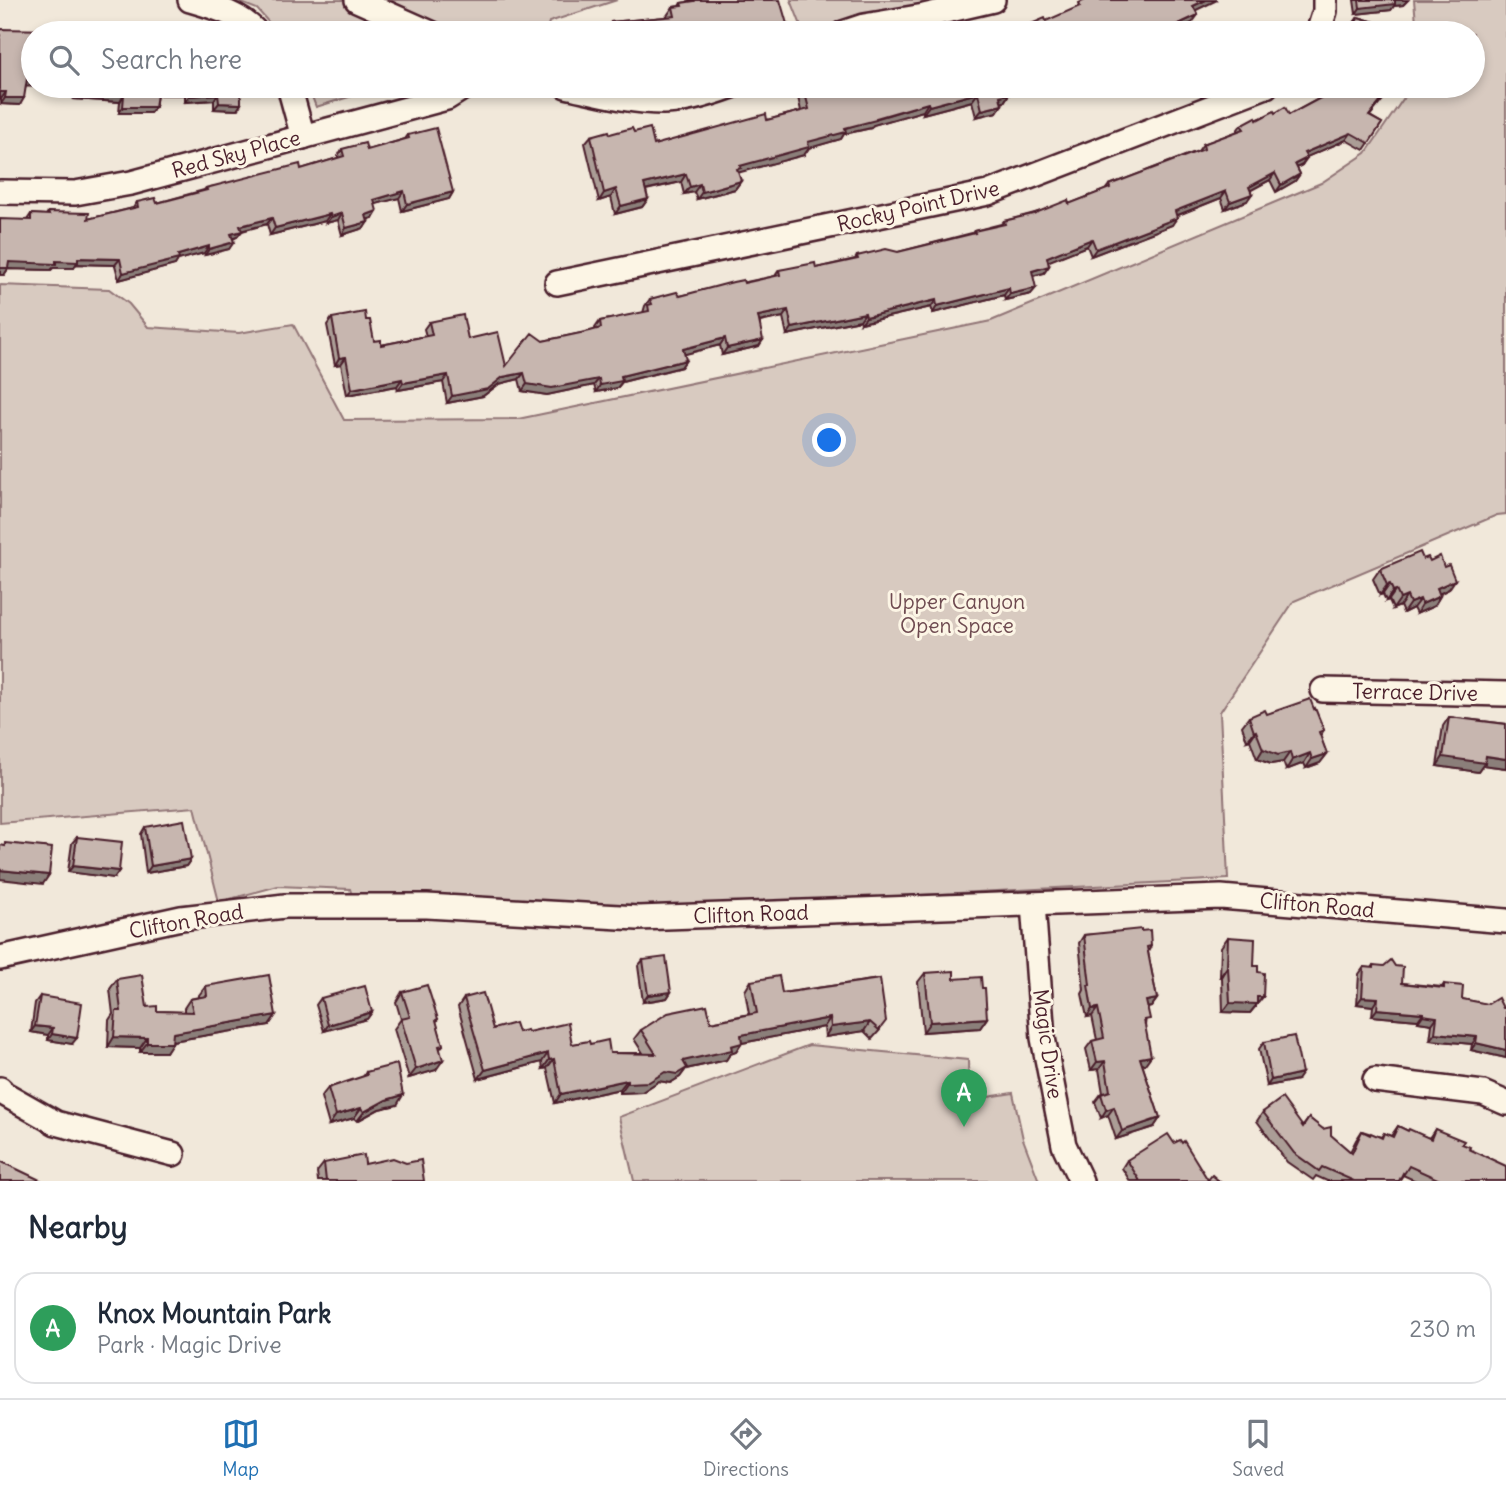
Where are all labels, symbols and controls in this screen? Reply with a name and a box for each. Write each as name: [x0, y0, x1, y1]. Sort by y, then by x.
search box: [21, 21, 1485, 98]
icon: search: [45, 41, 83, 79]
text: Search here: [101, 43, 242, 76]
street label: Red Sky Place: [169, 124, 303, 184]
street label: Rocky Point Drive: [834, 174, 1002, 238]
your location: [812, 423, 846, 457]
park label: Upper Canyon Open Space: [889, 588, 1025, 639]
street label: Terrace Drive: [1352, 677, 1478, 707]
street label: Clifton Road: [1258, 887, 1376, 923]
street label: Clifton Road: [127, 898, 245, 944]
street label: Clifton Road: [693, 898, 809, 930]
street label: Magic Drive: [1027, 987, 1069, 1101]
pin: A: [941, 1069, 987, 1127]
text: Nearby: [28, 1208, 128, 1246]
text: Knox Mountain Park: [97, 1297, 331, 1330]
text: A: [46, 1314, 60, 1343]
text: 230 m: [1410, 1314, 1476, 1343]
text: Park · Magic Drive: [97, 1330, 282, 1359]
tab: Map: [222, 1415, 260, 1481]
tab: Directions: [703, 1415, 789, 1481]
tab: Saved: [1232, 1415, 1284, 1481]

